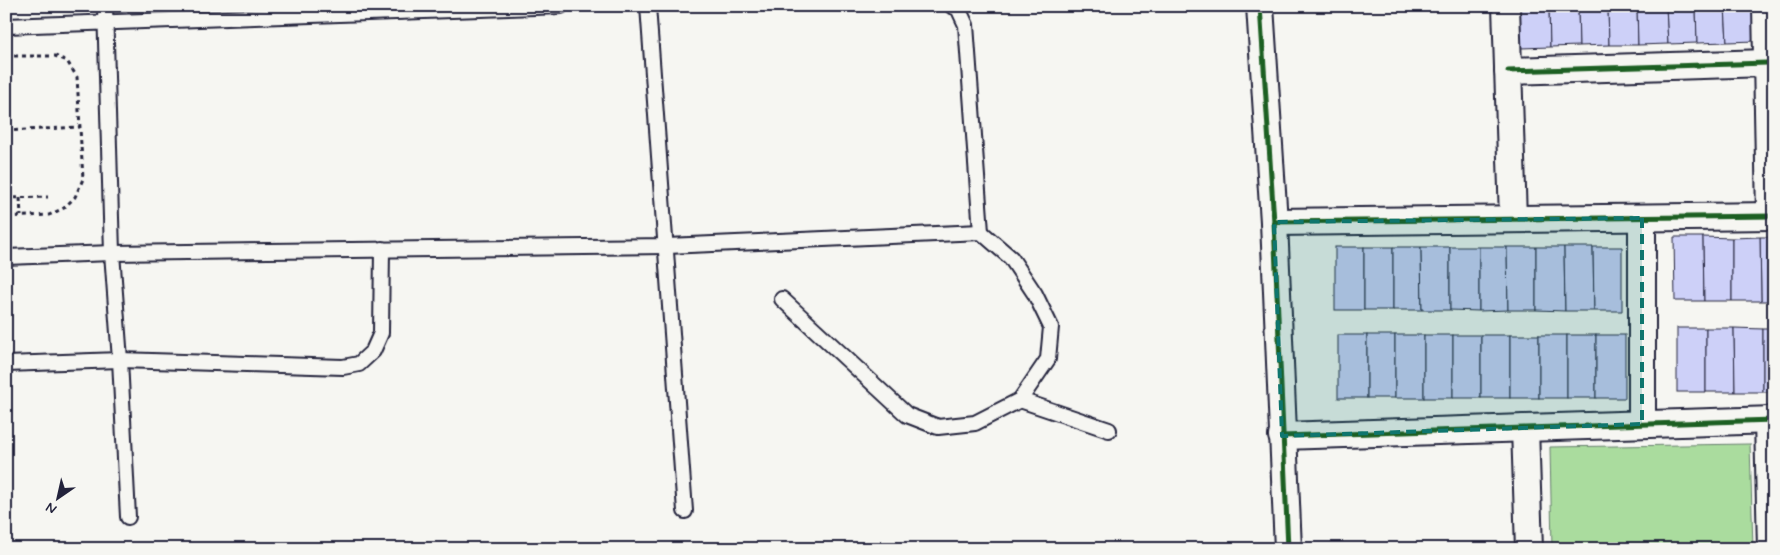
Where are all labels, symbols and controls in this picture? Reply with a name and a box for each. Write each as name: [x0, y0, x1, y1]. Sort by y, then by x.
north arrow: [32, 472, 82, 522]
text: N: [42, 498, 60, 518]

